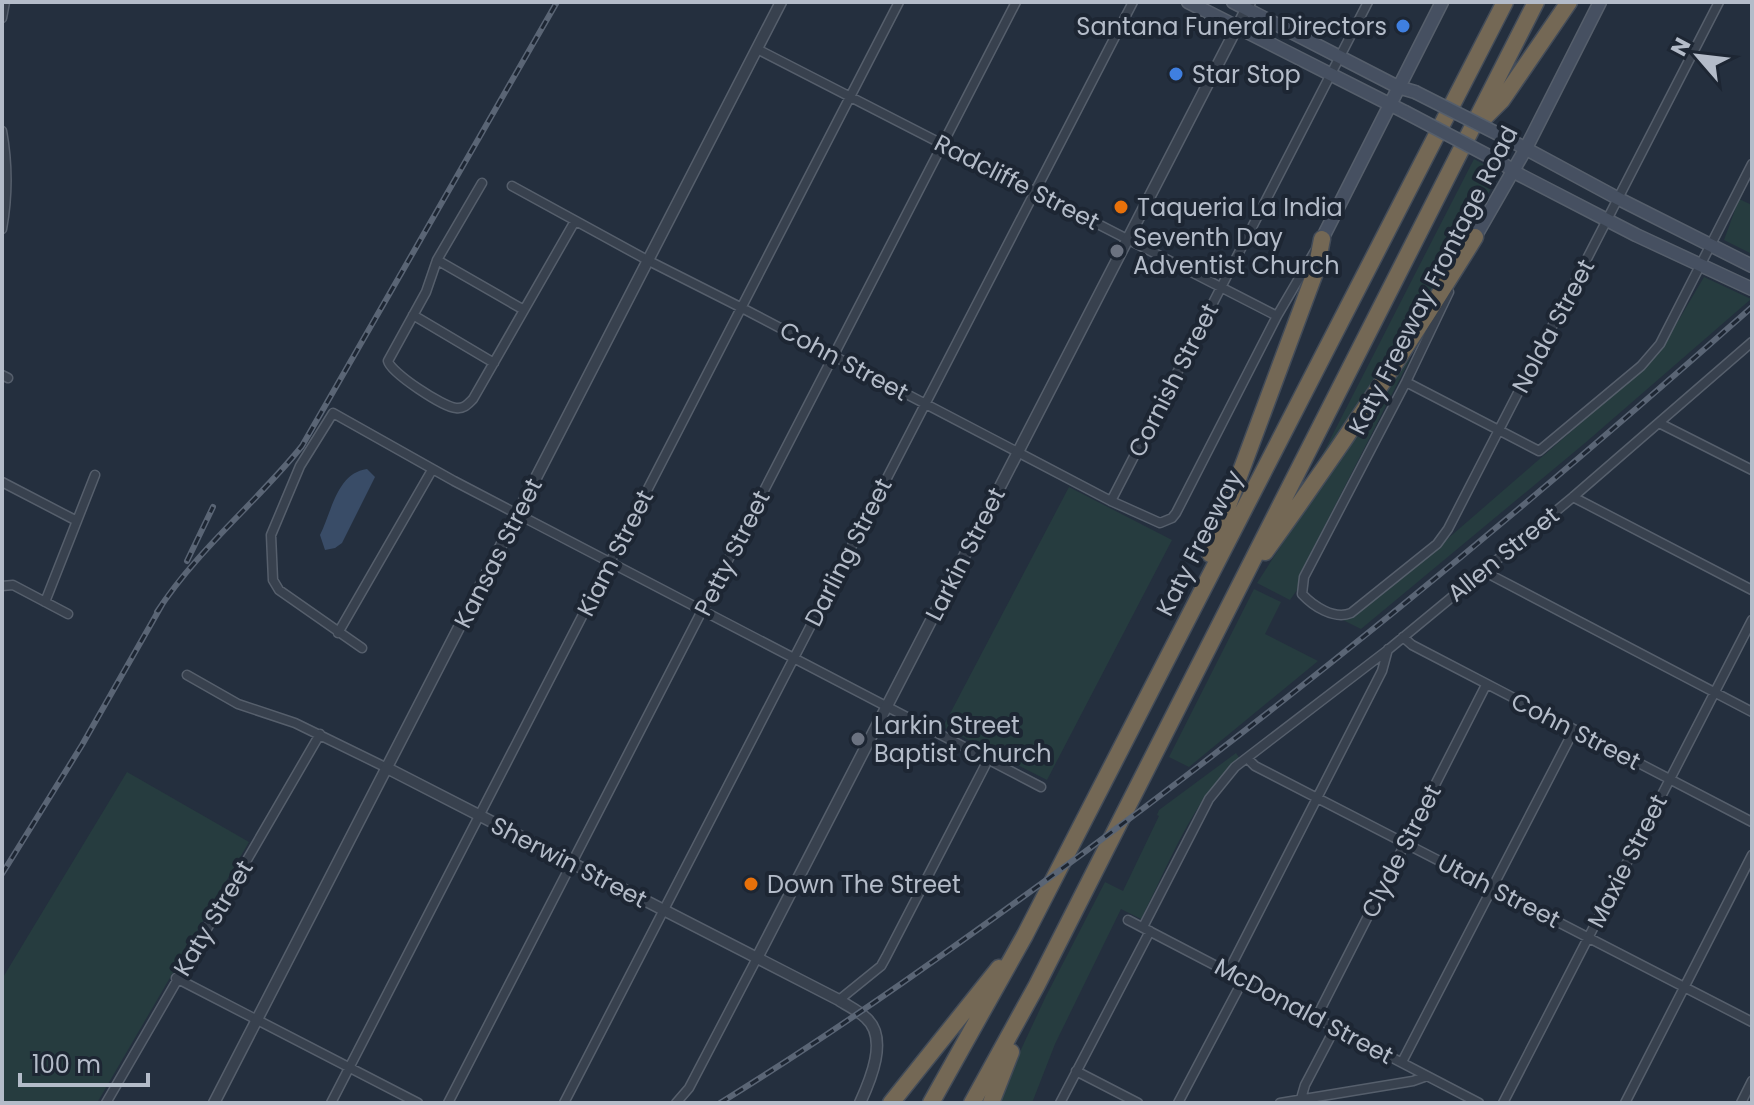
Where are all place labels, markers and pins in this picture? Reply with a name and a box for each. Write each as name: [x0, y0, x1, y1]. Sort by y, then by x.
place label: Santana Funeral Directors: [1076, 10, 1387, 43]
marker: Santana Funeral Directors: [1394, 17, 1412, 35]
place label: Star Stop: [1192, 58, 1301, 91]
marker: Star Stop: [1167, 65, 1185, 83]
place label: Taqueria La India: [1137, 191, 1343, 224]
marker: Taqueria La India: [1112, 198, 1130, 216]
place label: Seventh Day Adventist Church: [1133, 221, 1340, 282]
marker: Seventh Day Adventist Church: [1108, 242, 1126, 260]
place label: Larkin Street Baptist Church: [874, 709, 1052, 770]
marker: Larkin Street Baptist Church: [849, 730, 867, 748]
place label: Down The Street: [767, 868, 961, 901]
marker: Down The Street: [742, 875, 760, 893]

